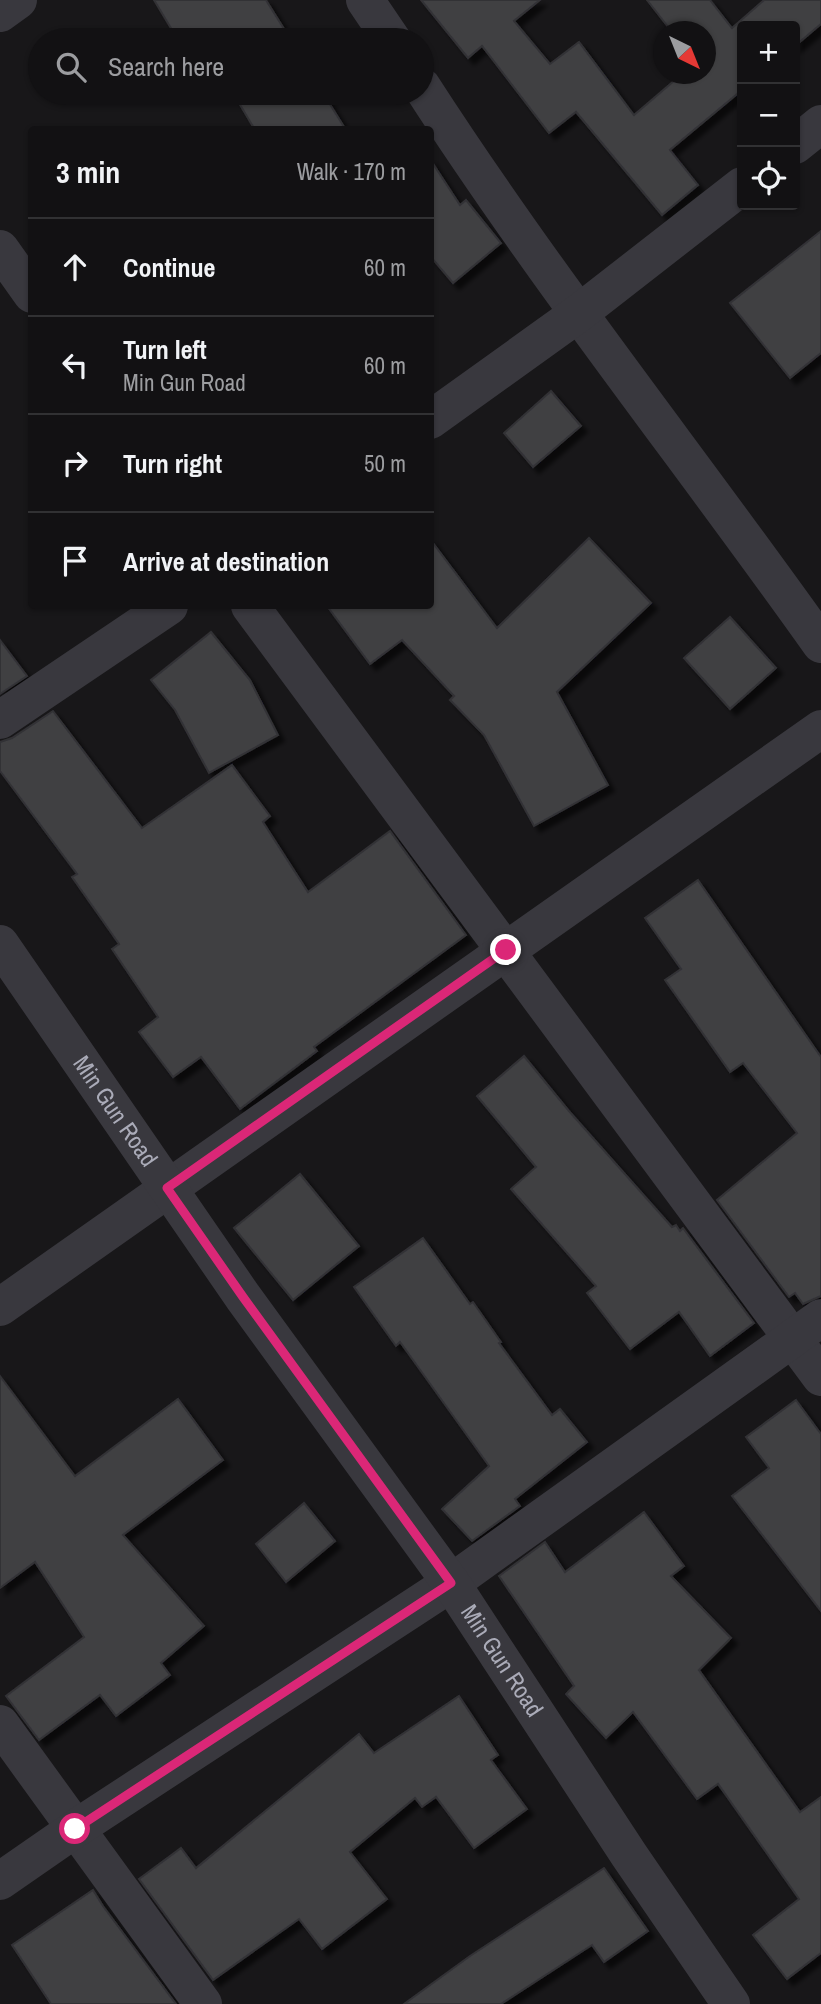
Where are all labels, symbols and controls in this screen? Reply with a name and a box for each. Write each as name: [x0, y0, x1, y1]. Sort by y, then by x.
north arrow: [653, 21, 716, 84]
map controls: [737, 21, 800, 210]
button: +: [737, 21, 800, 84]
search box: [28, 28, 434, 105]
icon: search: [52, 48, 90, 86]
text: Search here: [108, 49, 224, 84]
button: −: [737, 84, 800, 147]
button: locate: [737, 147, 800, 210]
text: 3 min: [56, 152, 120, 192]
text: Walk · 170 m: [297, 156, 406, 187]
icon: ahead: [56, 248, 94, 286]
text: Continue: [123, 250, 215, 285]
text: 60 m: [364, 252, 406, 283]
text: Turn left: [123, 332, 207, 367]
icon: left: [56, 346, 94, 384]
text: 60 m: [364, 350, 406, 381]
text: Min Gun Road: [123, 367, 246, 398]
icon: right: [56, 444, 94, 482]
text: Turn right: [123, 446, 222, 481]
text: 50 m: [364, 448, 406, 479]
icon: arrive: [56, 542, 94, 580]
text: Arrive at destination: [123, 544, 329, 579]
route end: [490, 934, 521, 965]
street label: Min Gun Road: [66, 1049, 165, 1172]
street label: Min Gun Road: [454, 1598, 551, 1722]
route start: [59, 1813, 90, 1844]

